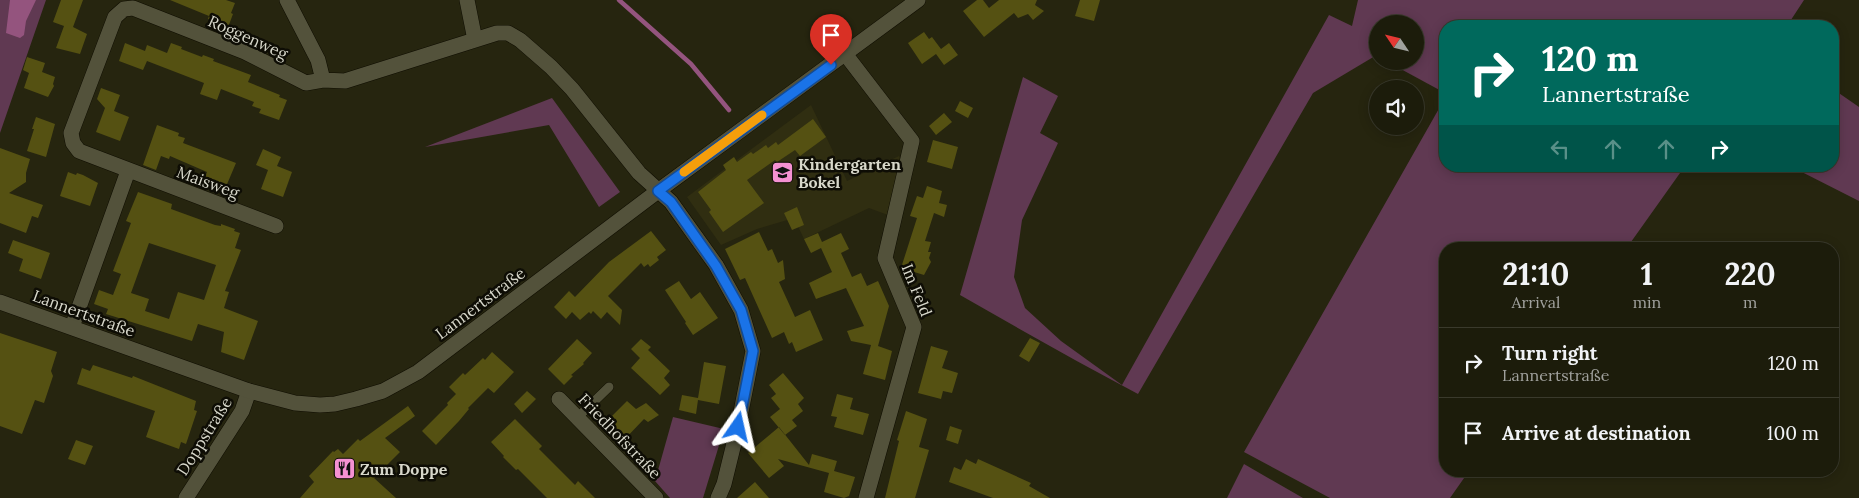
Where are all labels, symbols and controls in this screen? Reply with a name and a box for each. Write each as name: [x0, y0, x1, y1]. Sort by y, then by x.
street label: Roggenweg: [205, 11, 292, 64]
pin: [810, 14, 852, 65]
north arrow: [1369, 15, 1424, 70]
map controls: [1369, 15, 1424, 135]
icon: arrive: [817, 21, 845, 49]
text: 120 m: [1542, 36, 1639, 81]
icon: right: [1459, 40, 1524, 105]
button: sound: [1369, 80, 1424, 135]
text: Lannertstraße: [1542, 80, 1690, 108]
icon: left: [1546, 135, 1574, 163]
icon: ahead: [1599, 135, 1627, 163]
icon: ahead: [1652, 135, 1680, 163]
icon: right: [1705, 135, 1733, 163]
place label: Kindergarten Bokel: [798, 154, 901, 192]
street label: Maisweg: [174, 161, 243, 203]
school or university icon: Kindergarten Bokel: [770, 161, 794, 185]
text: 21:10: [1502, 255, 1569, 293]
text: 1: [1641, 255, 1653, 293]
text: 220: [1725, 255, 1776, 293]
street label: Im Feld: [897, 261, 937, 320]
street label: Lannertstraße: [431, 262, 529, 343]
street label: Lannertstraße: [30, 285, 138, 341]
text: Arrival: [1511, 292, 1560, 312]
text: min: [1633, 292, 1661, 312]
text: m: [1743, 292, 1757, 312]
text: Turn right: [1502, 341, 1598, 365]
icon: right: [1459, 349, 1487, 377]
text: 120 m: [1768, 351, 1819, 375]
text: Lannertstraße: [1502, 365, 1609, 385]
street label: Friedhofstraße: [574, 389, 666, 483]
street label: Doppstraße: [172, 393, 236, 479]
position arrow: [711, 400, 763, 452]
icon: arrive: [1459, 419, 1487, 447]
text: Arrive at destination: [1502, 421, 1691, 445]
text: 100 m: [1767, 421, 1819, 445]
restaurant icon: Zum Doppe: [332, 457, 356, 481]
place label: Zum Doppe: [360, 459, 448, 479]

